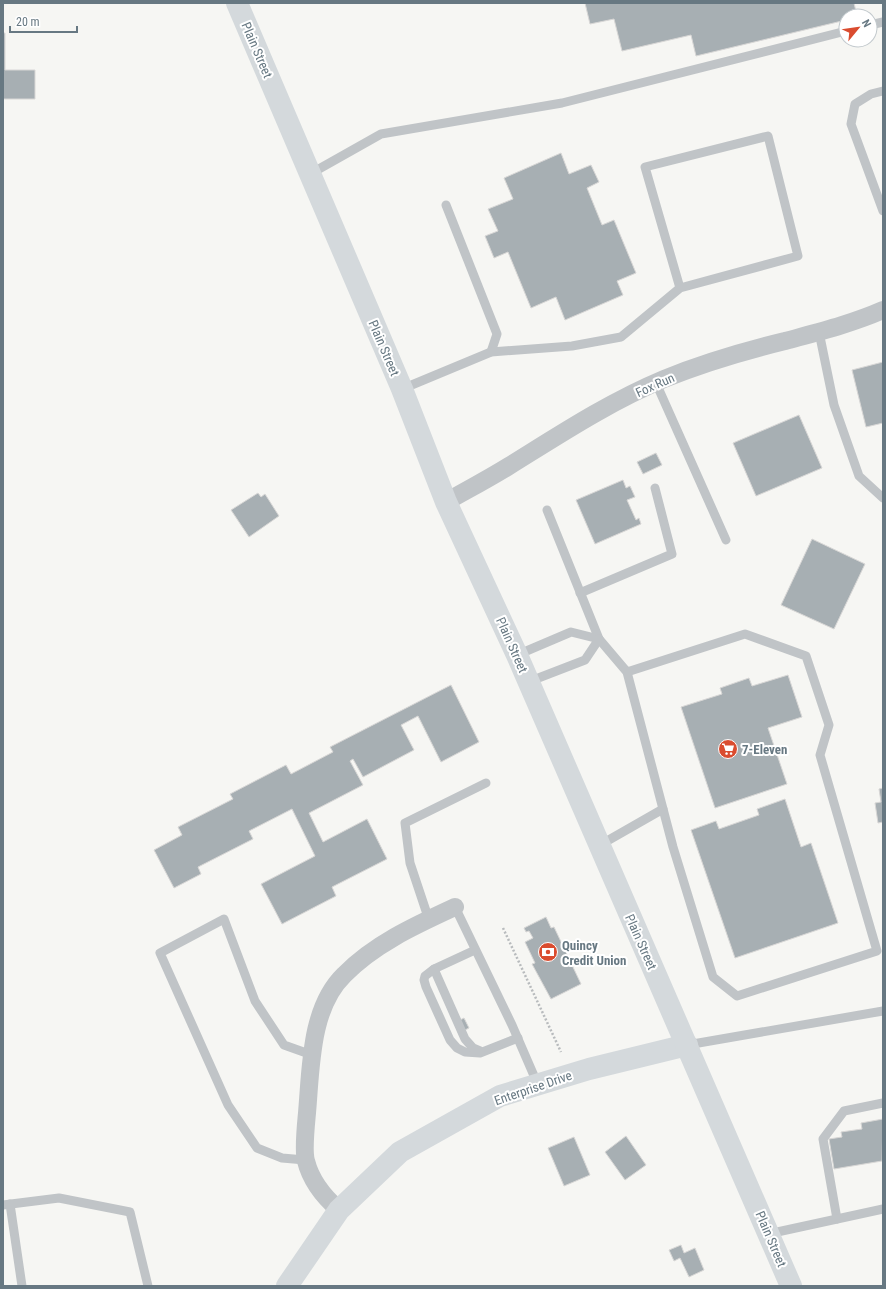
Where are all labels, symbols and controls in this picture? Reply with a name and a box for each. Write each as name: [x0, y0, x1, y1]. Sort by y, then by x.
scale bar: [10, 8, 77, 34]
north arrow: [838, 8, 878, 48]
text: 20 m: [16, 15, 40, 29]
text: N: [859, 17, 874, 30]
street label: Plain Street: [239, 20, 276, 80]
street label: Plain Street: [366, 318, 403, 378]
street label: Fox Run: [633, 370, 677, 400]
street label: Plain Street: [493, 615, 531, 675]
supermarket icon: 7-Eleven: [717, 738, 739, 760]
place label: 7-Eleven: [742, 742, 787, 757]
street label: Plain Street: [622, 912, 660, 972]
place label: Quincy Credit Union: [562, 938, 626, 968]
bank icon: Quincy Credit Union: [537, 941, 559, 963]
street label: Enterprise Drive: [492, 1068, 574, 1108]
street label: Plain Street: [753, 1209, 790, 1269]

